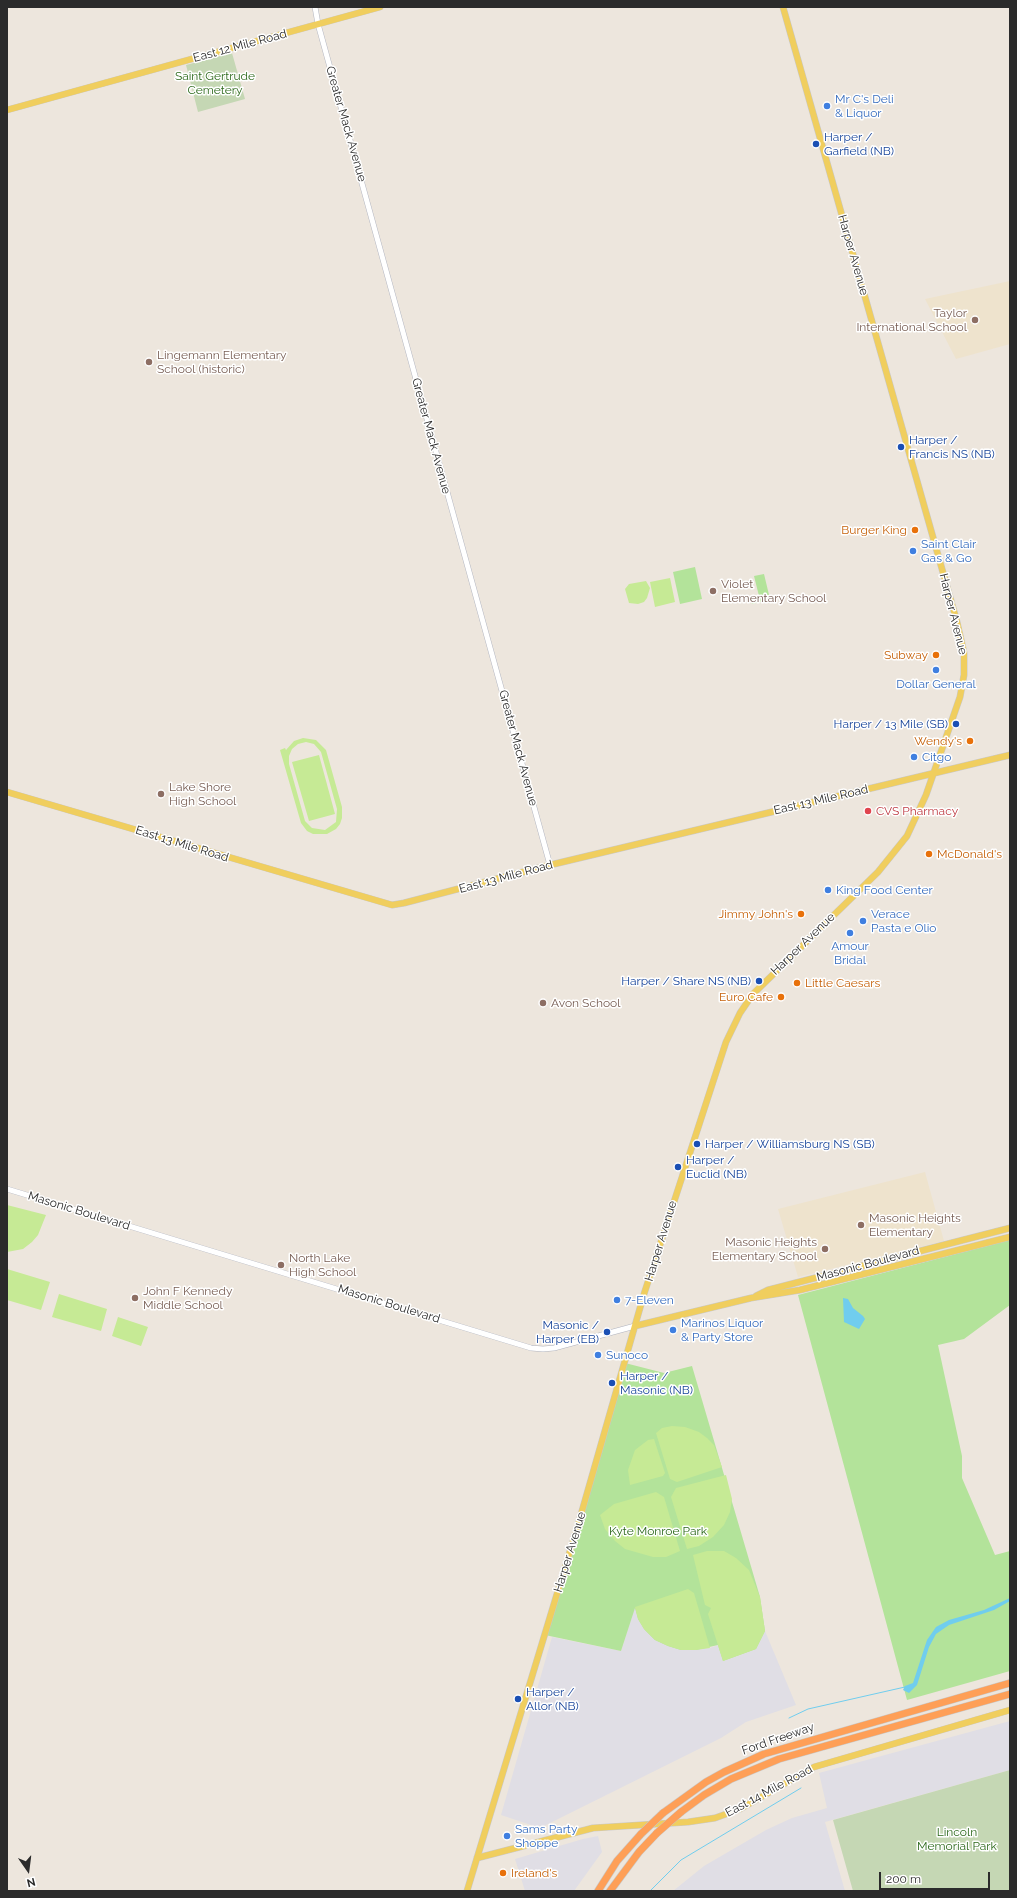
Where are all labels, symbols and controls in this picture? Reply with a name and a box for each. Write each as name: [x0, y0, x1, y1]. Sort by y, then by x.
street label: East 12 Mile Road: [192, 27, 288, 65]
street label: Greater Mack Avenue: [323, 65, 369, 183]
park label: Saint Gertrude Cemetery: [175, 69, 255, 97]
place label: Mr C's Deli & Liquor: [835, 92, 894, 120]
marker: Mr C's Deli & Liquor: [822, 101, 832, 111]
place label: Harper / Garfield (NB): [824, 130, 894, 158]
marker: Harper / Garfield (NB): [811, 139, 821, 149]
street label: Harper Avenue: [835, 213, 871, 297]
place label: Taylor International School: [856, 306, 967, 334]
marker: Taylor International School: [970, 315, 980, 325]
place label: Lingemann Elementary School (historic): [157, 348, 287, 376]
marker: Lingemann Elementary School (historic): [144, 357, 154, 367]
street label: Greater Mack Avenue: [409, 376, 453, 496]
place label: Harper / Francis NS (NB): [909, 433, 995, 461]
marker: Harper / Francis NS (NB): [896, 442, 906, 452]
place label: Burger King: [841, 523, 907, 537]
marker: Burger King: [910, 525, 920, 535]
place label: Saint Clair Gas & Go: [921, 537, 976, 565]
marker: Saint Clair Gas & Go: [908, 546, 918, 556]
street label: Harper Avenue: [936, 572, 970, 656]
place label: Violet Elementary School: [721, 577, 826, 605]
marker: Violet Elementary School: [708, 586, 718, 596]
place label: Subway: [884, 648, 928, 662]
marker: Subway: [931, 650, 941, 660]
marker: Dollar General: [931, 665, 941, 675]
place label: Dollar General: [896, 677, 976, 691]
street label: Greater Mack Avenue: [496, 688, 540, 808]
place label: Harper / 13 Mile (SB): [834, 717, 948, 731]
marker: Harper / 13 Mile (SB): [951, 719, 961, 729]
place label: Wendy's: [914, 734, 962, 748]
marker: Wendy's: [965, 736, 975, 746]
place label: Citgo: [922, 750, 951, 764]
marker: Citgo: [909, 752, 919, 762]
place label: Lake Shore High School: [169, 780, 236, 808]
street label: East 13 Mile Road: [772, 782, 870, 818]
marker: Lake Shore High School: [156, 789, 166, 799]
place label: CVS Pharmacy: [876, 804, 958, 818]
marker: CVS Pharmacy: [863, 806, 873, 816]
street label: East 13 Mile Road: [134, 823, 230, 865]
place label: McDonald's: [937, 847, 1002, 861]
marker: McDonald's: [924, 849, 934, 859]
street label: East 13 Mile Road: [457, 858, 555, 896]
place label: King Food Center: [836, 883, 933, 897]
marker: King Food Center: [823, 885, 833, 895]
place label: Jimmy John's: [718, 907, 793, 921]
place label: Verace Pasta e Olio: [871, 907, 936, 935]
marker: Jimmy John's: [796, 909, 806, 919]
street label: Harper Avenue: [768, 910, 838, 978]
marker: Verace Pasta e Olio: [858, 916, 868, 926]
marker: Amour Bridal: [845, 928, 855, 938]
place label: Amour Bridal: [831, 939, 869, 967]
place label: Harper / Share NS (NB): [621, 974, 751, 988]
marker: Harper / Share NS (NB): [754, 976, 764, 986]
place label: Little Caesars: [805, 976, 880, 990]
marker: Little Caesars: [792, 978, 802, 988]
place label: Euro Cafe: [719, 990, 773, 1004]
marker: Euro Cafe: [776, 992, 786, 1002]
place label: Avon School: [551, 996, 621, 1010]
marker: Avon School: [538, 998, 548, 1008]
place label: Harper / Williamsburg NS (SB): [705, 1137, 875, 1151]
marker: Harper / Williamsburg NS (SB): [692, 1139, 702, 1149]
place label: Harper / Euclid (NB): [686, 1153, 747, 1181]
marker: Harper / Euclid (NB): [673, 1162, 683, 1172]
street label: Masonic Boulevard: [26, 1189, 132, 1233]
street label: Harper Avenue: [642, 1199, 680, 1283]
place label: Masonic Heights Elementary: [869, 1211, 961, 1239]
marker: Masonic Heights Elementary: [856, 1220, 866, 1230]
place label: Masonic Heights Elementary School: [712, 1235, 817, 1263]
street label: Masonic Boulevard: [815, 1243, 921, 1285]
marker: Masonic Heights Elementary School: [820, 1244, 830, 1254]
place label: North Lake High School: [289, 1251, 356, 1279]
marker: North Lake High School: [276, 1260, 286, 1270]
street label: Masonic Boulevard: [336, 1282, 442, 1326]
place label: John F Kennedy Middle School: [143, 1284, 232, 1312]
marker: John F Kennedy Middle School: [130, 1293, 140, 1303]
place label: 7-Eleven: [625, 1293, 674, 1307]
marker: 7-Eleven: [612, 1295, 622, 1305]
place label: Marinos Liquor & Party Store: [681, 1316, 763, 1344]
place label: Masonic / Harper (EB): [536, 1318, 599, 1346]
marker: Marinos Liquor & Party Store: [668, 1325, 678, 1335]
marker: Masonic / Harper (EB): [602, 1327, 612, 1337]
place label: Sunoco: [606, 1348, 648, 1362]
marker: Sunoco: [593, 1350, 603, 1360]
place label: Harper / Masonic (NB): [620, 1369, 693, 1397]
marker: Harper / Masonic (NB): [607, 1378, 617, 1388]
street label: Harper Avenue: [551, 1510, 589, 1594]
park label: Kyte Monroe Park: [609, 1524, 707, 1538]
place label: Harper / Allor (NB): [526, 1685, 579, 1713]
marker: Harper / Allor (NB): [513, 1694, 523, 1704]
street label: Ford Freeway: [740, 1720, 816, 1758]
street label: East 14 Mile Road: [723, 1762, 815, 1820]
place label: Sams Party Shoppe: [515, 1822, 577, 1850]
park label: Lincoln Memorial Park: [917, 1825, 997, 1853]
marker: Sams Party Shoppe: [502, 1831, 512, 1841]
north arrow: [8, 1850, 48, 1890]
scale bar: [881, 1864, 992, 1890]
place label: Ireland's: [511, 1866, 557, 1880]
marker: Ireland's: [498, 1868, 508, 1878]
text: 200 m: [886, 1872, 921, 1886]
text: N: [25, 1875, 37, 1889]

